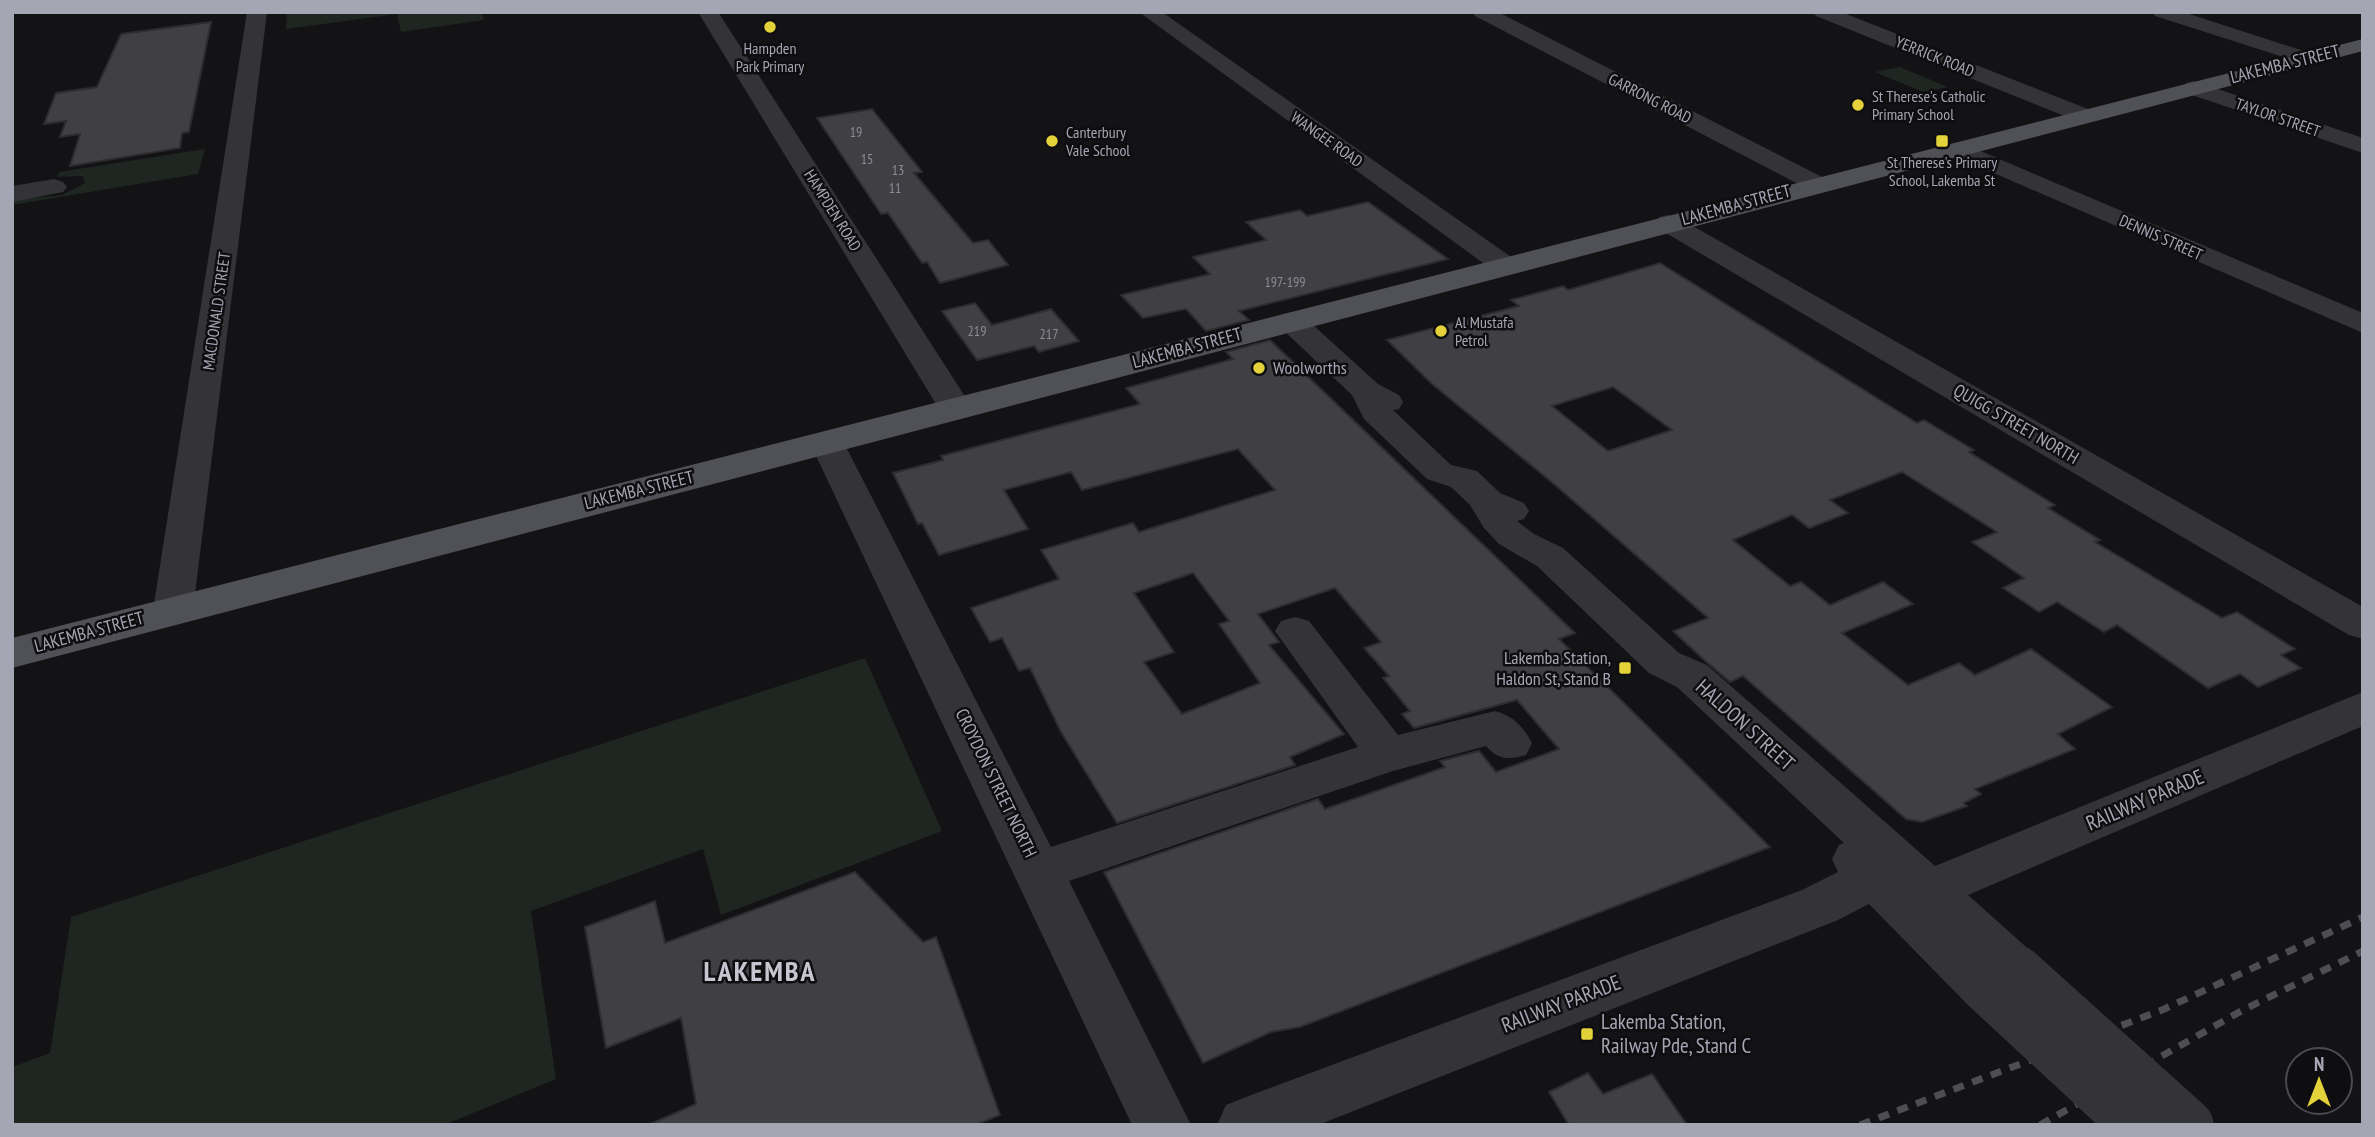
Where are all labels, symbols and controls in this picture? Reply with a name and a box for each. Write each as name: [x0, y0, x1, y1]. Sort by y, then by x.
marker: Hampden Park Primary: [762, 19, 778, 35]
street label: YERRICK ROAD: [1893, 31, 1977, 81]
place label: Hampden Park Primary: [736, 38, 804, 76]
street label: LAKEMBA STREET: [2228, 39, 2342, 88]
street label: GARRONG ROAD: [1605, 69, 1695, 127]
place label: St Therese's Catholic Primary School: [1872, 86, 1986, 124]
street label: TAYLOR STREET: [2233, 93, 2323, 141]
marker: St Therese's Catholic Primary School: [1850, 97, 1866, 113]
street label: WANGEE ROAD: [1287, 107, 1367, 171]
place label: Canterbury Vale School: [1065, 122, 1130, 160]
house number: 19: [850, 123, 862, 141]
marker: Canterbury Vale School: [1044, 133, 1060, 149]
marker: St Therese's Primary School, Lakemba St: [1934, 133, 1950, 149]
house number: 15: [861, 150, 873, 168]
place label: St Therese's Primary School, Lakemba St: [1887, 152, 1997, 190]
house number: 13: [892, 161, 904, 179]
street label: HAMPDEN ROAD: [800, 165, 866, 255]
house number: 11: [889, 179, 901, 197]
street label: LAKEMBA STREET: [1679, 179, 1793, 230]
street label: DENNIS STREET: [2116, 210, 2206, 264]
street label: MACDONALD STREET: [198, 251, 234, 371]
house number: 197-199: [1264, 273, 1306, 291]
place label: Al Mustafa Petrol: [1455, 312, 1514, 350]
house number: 219: [968, 322, 986, 340]
street label: LAKEMBA STREET: [1130, 322, 1244, 373]
marker: Al Mustafa Petrol: [1433, 323, 1449, 339]
house number: 217: [1040, 325, 1058, 343]
place label: Woolworths: [1273, 356, 1347, 379]
marker: Woolworths: [1251, 360, 1267, 376]
street label: QUIGG STREET NORTH: [1949, 378, 2083, 469]
street label: LAKEMBA STREET: [582, 465, 696, 514]
street label: LAKEMBA STREET: [32, 606, 146, 657]
place label: Lakemba Station, Haldon St, Stand B: [1496, 646, 1611, 690]
marker: Lakemba Station, Haldon St, Stand B: [1617, 660, 1633, 676]
street label: HALDON STREET: [1690, 673, 1801, 777]
street label: CROYDON STREET NORTH: [950, 705, 1042, 861]
street label: RAILWAY PARADE: [2082, 763, 2208, 837]
district label: LAKEMBA: [703, 952, 817, 989]
street label: RAILWAY PARADE: [1497, 968, 1624, 1039]
place label: Lakemba Station, Railway Pde, Stand C: [1601, 1008, 1752, 1059]
marker: Lakemba Station, Railway Pde, Stand C: [1579, 1026, 1595, 1042]
north arrow: [2284, 1046, 2354, 1116]
text: N: [2314, 1052, 2324, 1076]

